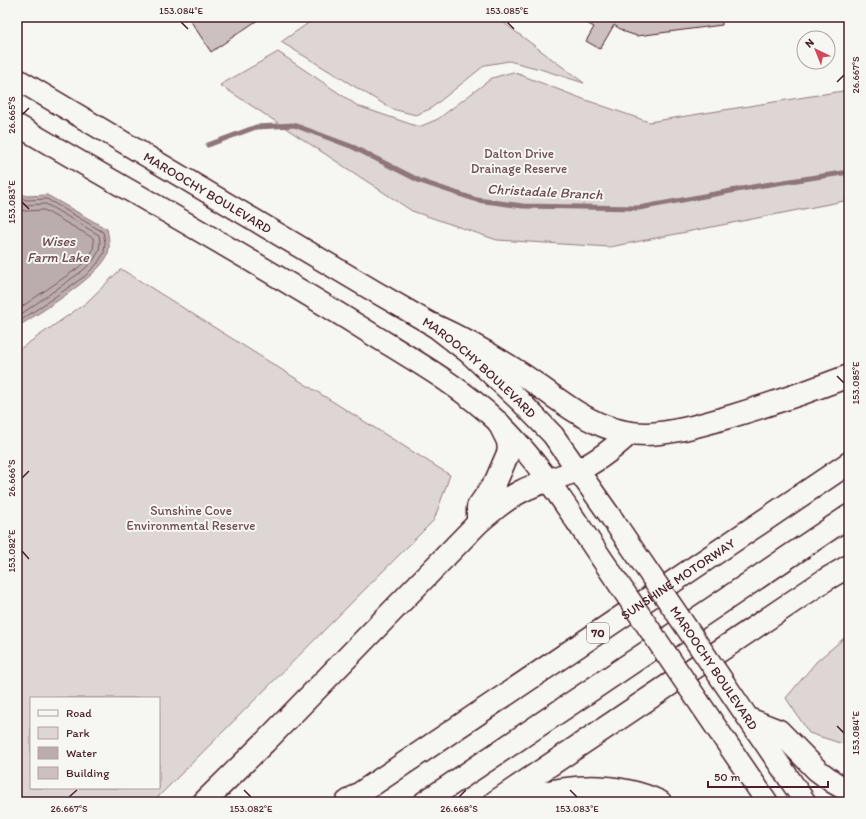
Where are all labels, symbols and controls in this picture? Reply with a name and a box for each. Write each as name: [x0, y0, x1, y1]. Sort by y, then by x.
text: 153.084°E: [159, 4, 203, 17]
text: 153.085°E: [485, 4, 529, 17]
north arrow: [796, 30, 836, 70]
text: N: [802, 36, 817, 50]
text: 26.667°S: [849, 56, 862, 94]
text: 26.665°S: [5, 96, 18, 134]
park label: Dalton Drive Drainage Reserve: [471, 146, 567, 176]
street label: MAROOCHY BOULEVARD: [141, 149, 275, 236]
text: 153.083°E: [5, 180, 18, 224]
water label: Christadale Branch: [487, 180, 604, 204]
water label: Wises Farm Lake: [27, 233, 90, 266]
street label: MAROOCHY BOULEVARD: [420, 313, 540, 421]
text: 153.085°E: [849, 361, 862, 405]
text: 26.666°S: [5, 459, 18, 497]
park label: Sunshine Cove Environmental Reserve: [127, 503, 255, 533]
text: 153.082°E: [5, 529, 18, 573]
street label: SUNSHINE MOTORWAY: [618, 535, 738, 623]
street label: MAROOCHY BOULEVARD: [667, 603, 761, 733]
road number: 70: [587, 623, 609, 643]
legend: [30, 697, 160, 789]
text: Road: [66, 706, 92, 720]
text: 153.084°E: [849, 711, 862, 755]
text: Park: [66, 726, 90, 740]
text: Water: [66, 746, 97, 760]
scale bar: [708, 763, 828, 789]
text: Building: [66, 766, 110, 780]
text: 50 m: [714, 770, 740, 784]
text: 26.667°S: [50, 802, 88, 815]
text: 153.082°E: [229, 802, 273, 815]
text: 26.668°S: [440, 802, 478, 815]
text: 153.083°E: [555, 802, 599, 815]

